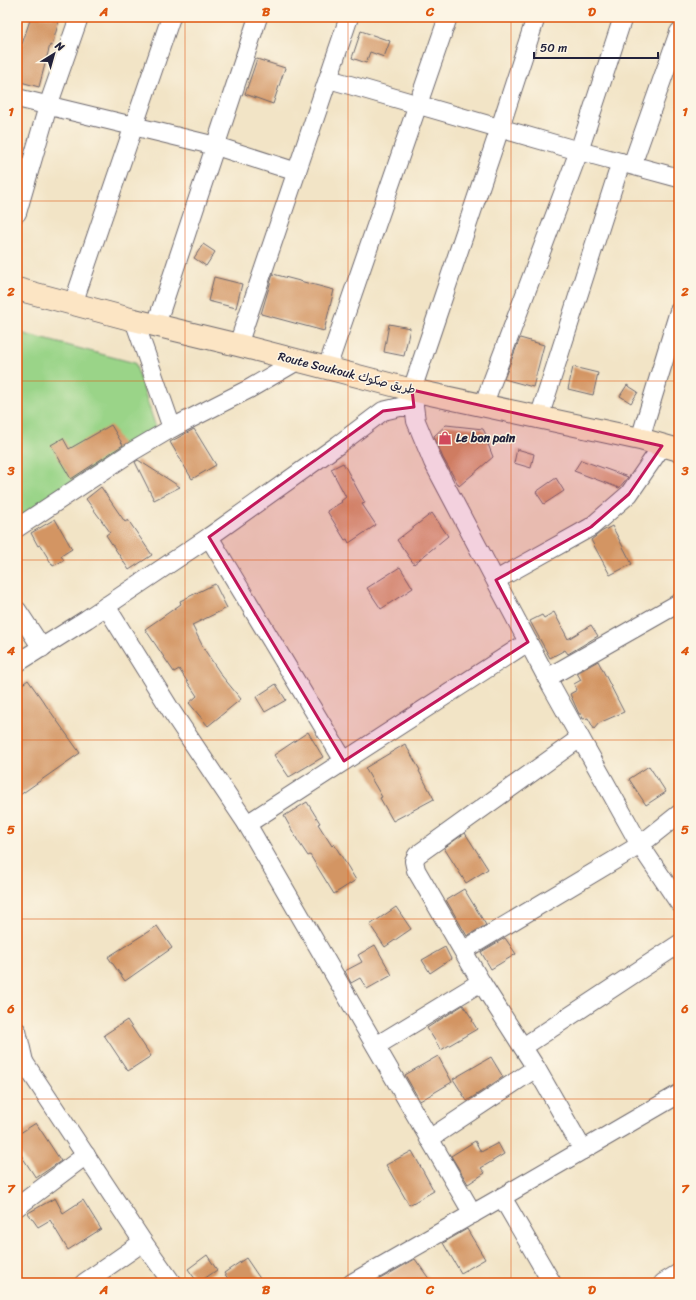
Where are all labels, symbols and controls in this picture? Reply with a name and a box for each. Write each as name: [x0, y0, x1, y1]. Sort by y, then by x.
text: A: [99, 0, 108, 23]
text: B: [262, 0, 271, 23]
text: C: [425, 0, 435, 23]
text: D: [588, 0, 596, 23]
north arrow: [34, 34, 74, 74]
scale bar: [534, 34, 658, 60]
text: N: [50, 36, 69, 57]
text: 50 m: [540, 37, 567, 59]
text: 1: [8, 100, 14, 123]
text: 1: [682, 100, 688, 123]
text: 2: [6, 280, 15, 303]
text: 2: [680, 280, 689, 303]
street label: Route Soukouk طريق صكوك: [276, 345, 418, 401]
place label: Le bon pain: [456, 427, 516, 449]
shop icon: Le bon pain: [437, 430, 453, 446]
text: 3: [6, 459, 15, 482]
text: 3: [680, 459, 689, 482]
text: 4: [6, 639, 16, 662]
text: 4: [680, 639, 690, 662]
text: 5: [7, 818, 15, 841]
text: 5: [681, 818, 689, 841]
text: 6: [6, 997, 15, 1020]
text: 6: [680, 997, 689, 1020]
text: 7: [7, 1177, 16, 1200]
text: 7: [681, 1177, 690, 1200]
text: A: [99, 1278, 108, 1300]
text: B: [262, 1278, 271, 1300]
text: C: [425, 1278, 435, 1300]
text: D: [588, 1278, 596, 1300]

